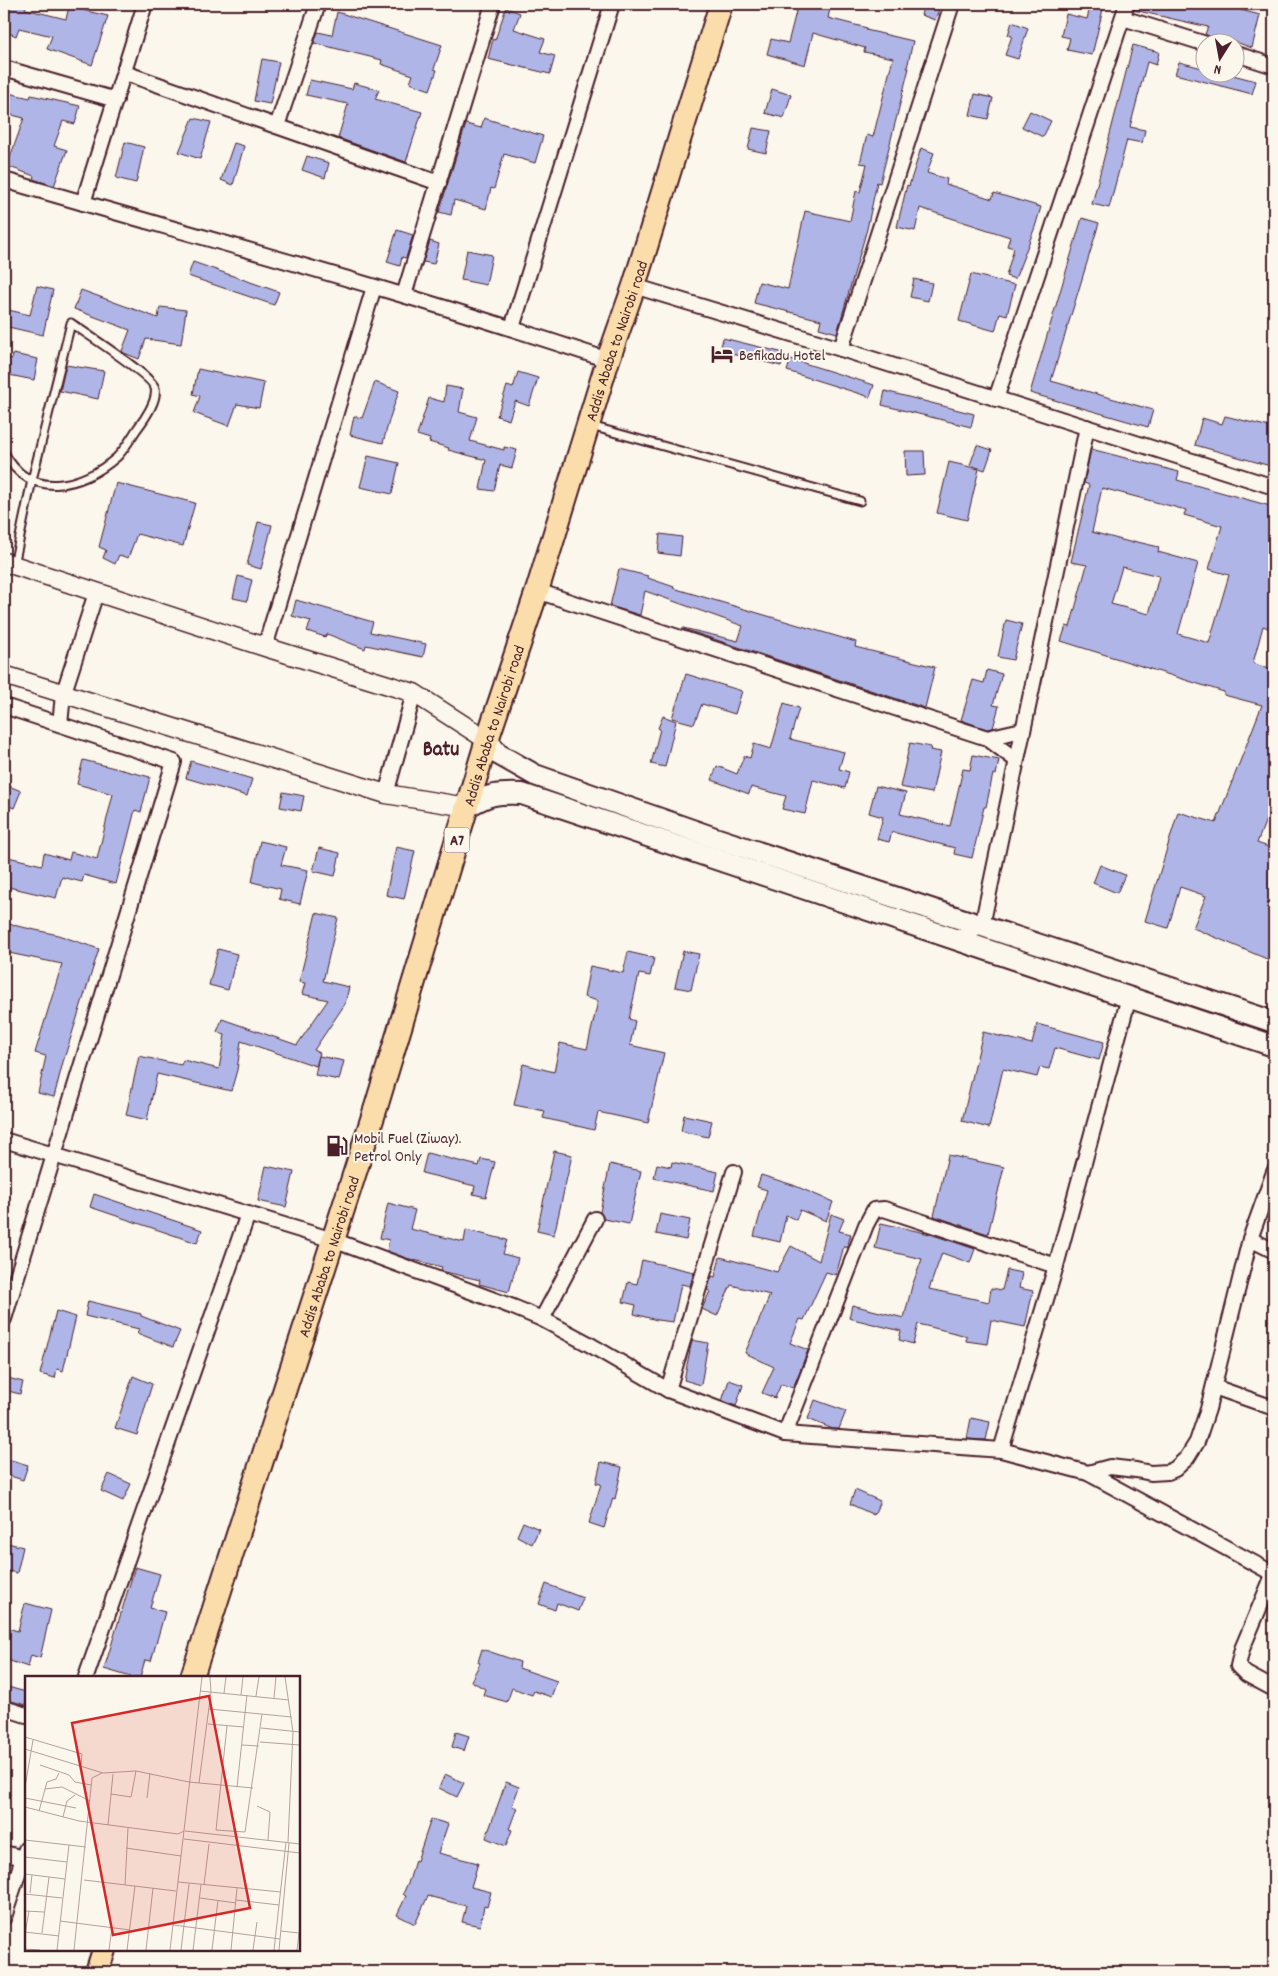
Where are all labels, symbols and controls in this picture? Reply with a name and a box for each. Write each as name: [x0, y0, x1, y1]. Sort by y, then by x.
north arrow: [1196, 32, 1246, 82]
text: N: [1213, 58, 1223, 79]
street label: Addis Ababa to Nairobi road: [581, 258, 655, 425]
hotel icon: Befikadu Hotel: [709, 341, 735, 367]
place label: Befikadu Hotel: [739, 345, 825, 368]
street label: Addis Ababa to Nairobi road: [459, 643, 532, 810]
district label: Batu: [423, 736, 459, 766]
road number: A7: [444, 828, 470, 852]
place label: Mobil Fuel (Ziway). Petrol Only: [354, 1128, 461, 1169]
fuel station icon: Mobil Fuel (Ziway). Petrol Only: [324, 1133, 350, 1159]
street label: Addis Ababa to Nairobi road: [293, 1174, 367, 1341]
inset map: [25, 1676, 300, 1951]

